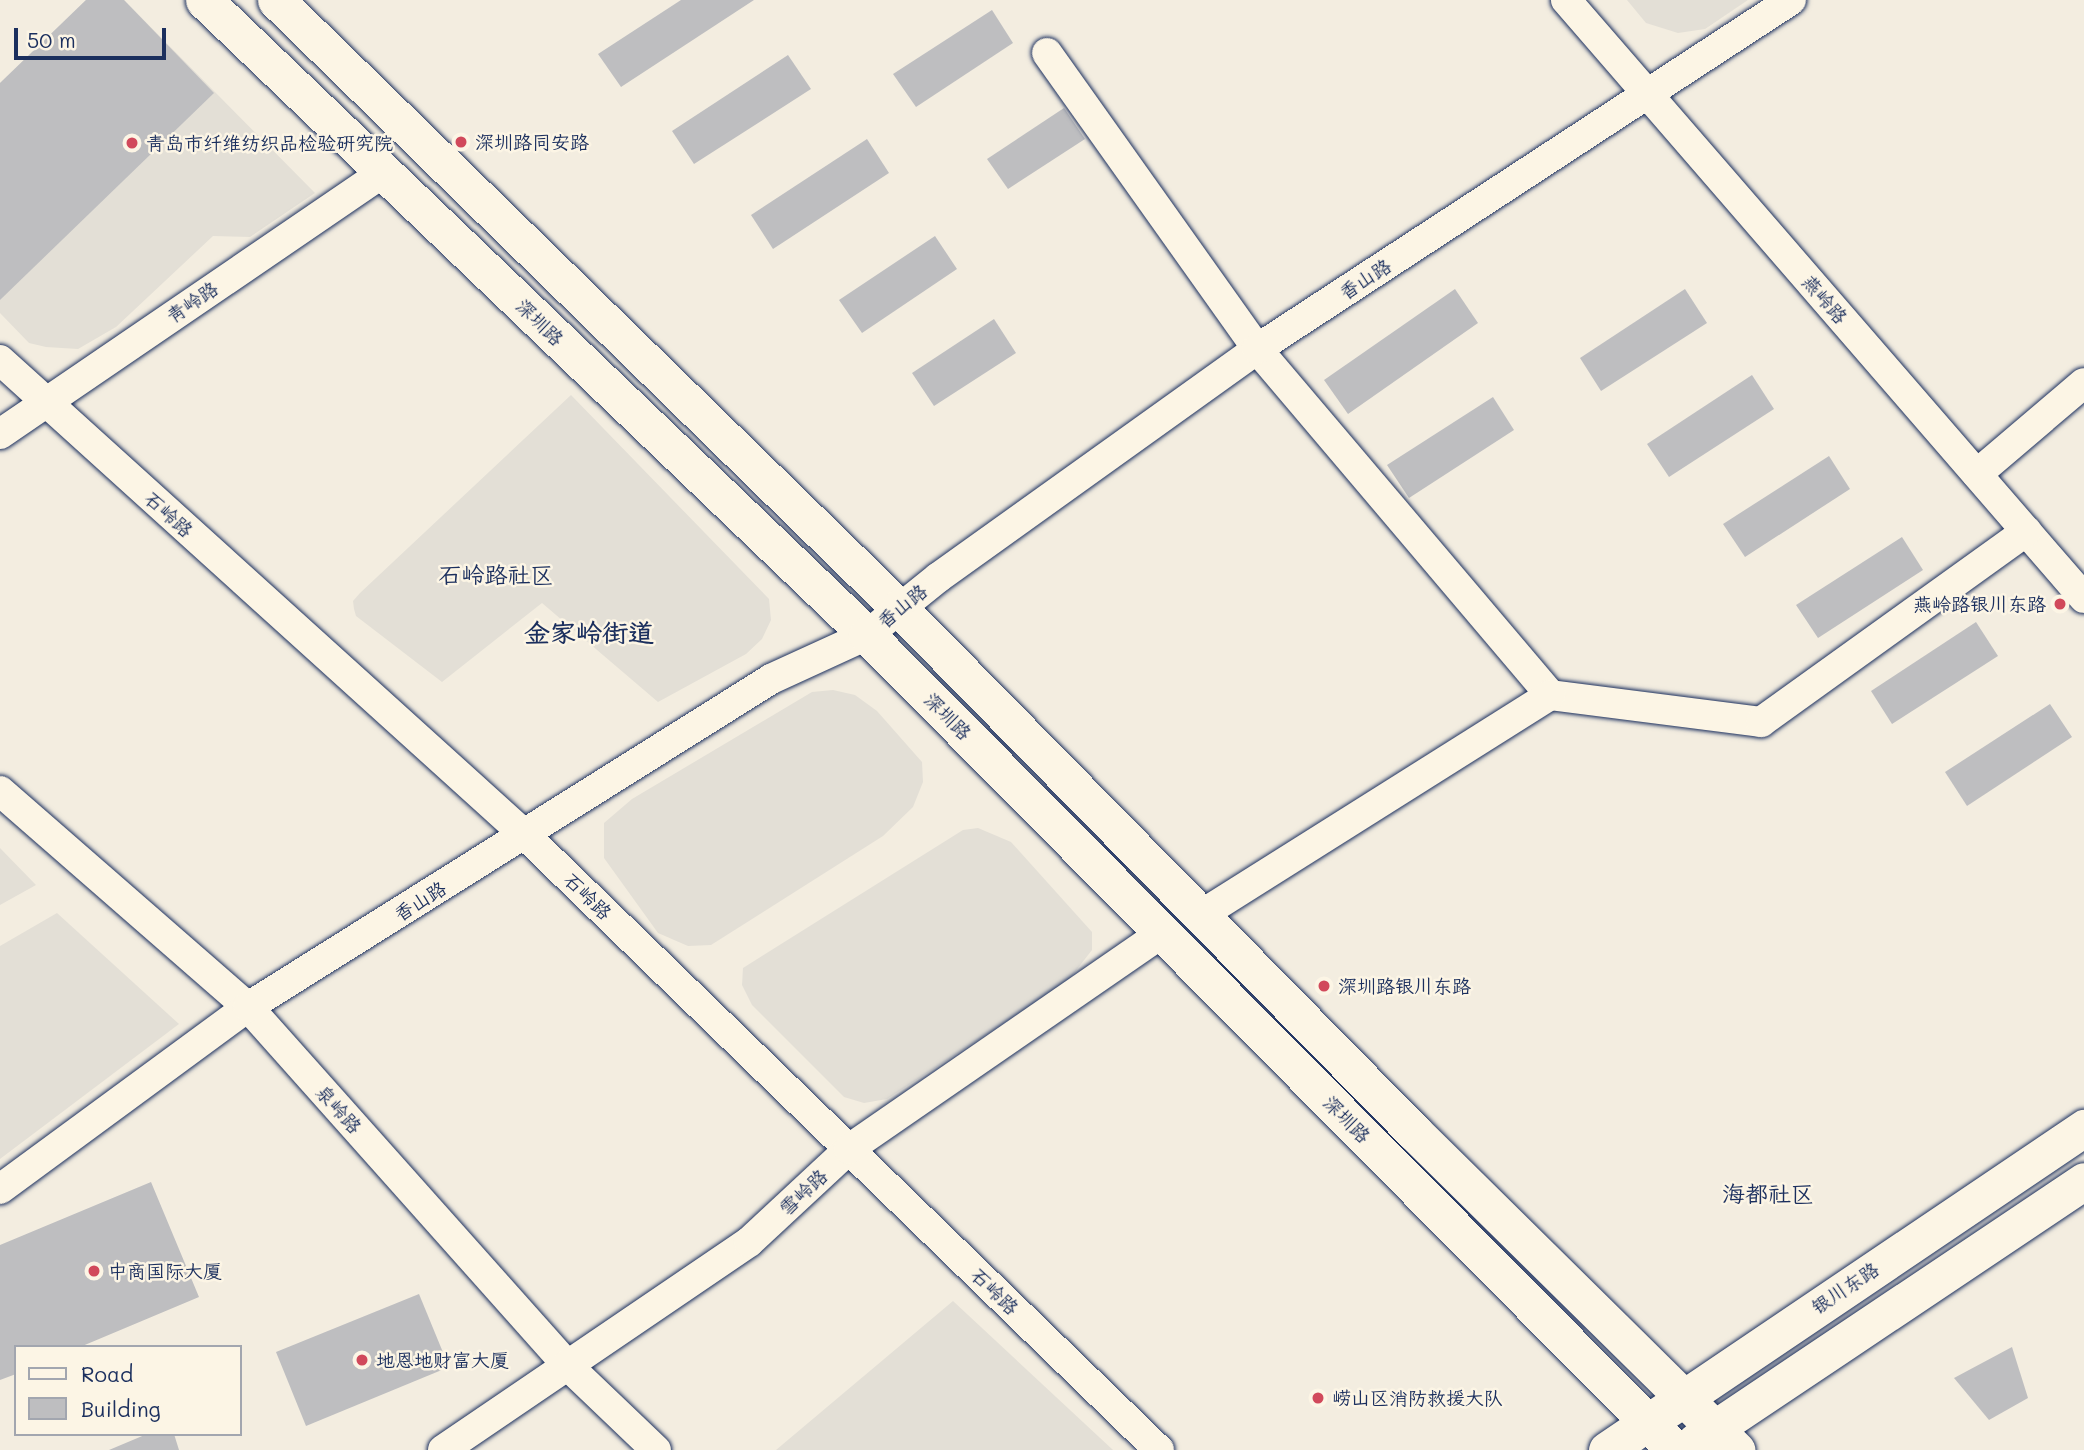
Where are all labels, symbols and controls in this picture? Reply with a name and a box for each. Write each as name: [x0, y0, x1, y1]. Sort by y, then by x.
scale bar: [18, 14, 170, 58]
text: 50 m: [27, 26, 76, 53]
place label: 深圳路同安路: [475, 131, 589, 153]
place label: 青岛市纤维纺织品检验研究院: [146, 132, 393, 154]
marker: 深圳路同安路: [453, 134, 469, 150]
marker: 青岛市纤维纺织品检验研究院: [124, 135, 140, 151]
street label: 香山路: [1335, 254, 1395, 304]
street label: 燕岭路: [1798, 270, 1852, 328]
street label: 青岭路: [162, 277, 222, 327]
street label: 深圳路: [512, 294, 568, 350]
street label: 石岭路: [140, 486, 198, 542]
district label: 石岭路社区: [439, 560, 553, 588]
street label: 香山路: [873, 579, 931, 633]
place label: 燕岭路银川东路: [1913, 593, 2046, 615]
marker: 燕岭路银川东路: [2052, 596, 2068, 612]
district label: 金家岭街道: [524, 617, 654, 649]
street label: 深圳路: [920, 688, 976, 744]
street label: 石岭路: [560, 868, 616, 924]
street label: 香山路: [390, 876, 450, 926]
place label: 深圳路银川东路: [1338, 975, 1471, 997]
marker: 深圳路银川东路: [1316, 978, 1332, 994]
street label: 泉岭路: [311, 1080, 367, 1138]
street label: 深圳路: [1319, 1091, 1375, 1147]
street label: 雪岭路: [774, 1164, 832, 1220]
district label: 海都社区: [1722, 1179, 1814, 1207]
street label: 银川东路: [1807, 1257, 1883, 1319]
place label: 中商国际大厦: [108, 1260, 222, 1282]
marker: 中商国际大厦: [86, 1263, 102, 1279]
street label: 石岭路: [967, 1263, 1023, 1319]
legend: [14, 1345, 242, 1436]
place label: 地恩地财富大厦: [376, 1349, 509, 1371]
marker: 地恩地财富大厦: [354, 1352, 370, 1368]
text: Road: [81, 1360, 133, 1387]
place label: 崂山区消防救援大队: [1332, 1387, 1503, 1409]
marker: 崂山区消防救援大队: [1310, 1390, 1326, 1406]
text: Building: [81, 1395, 161, 1422]

